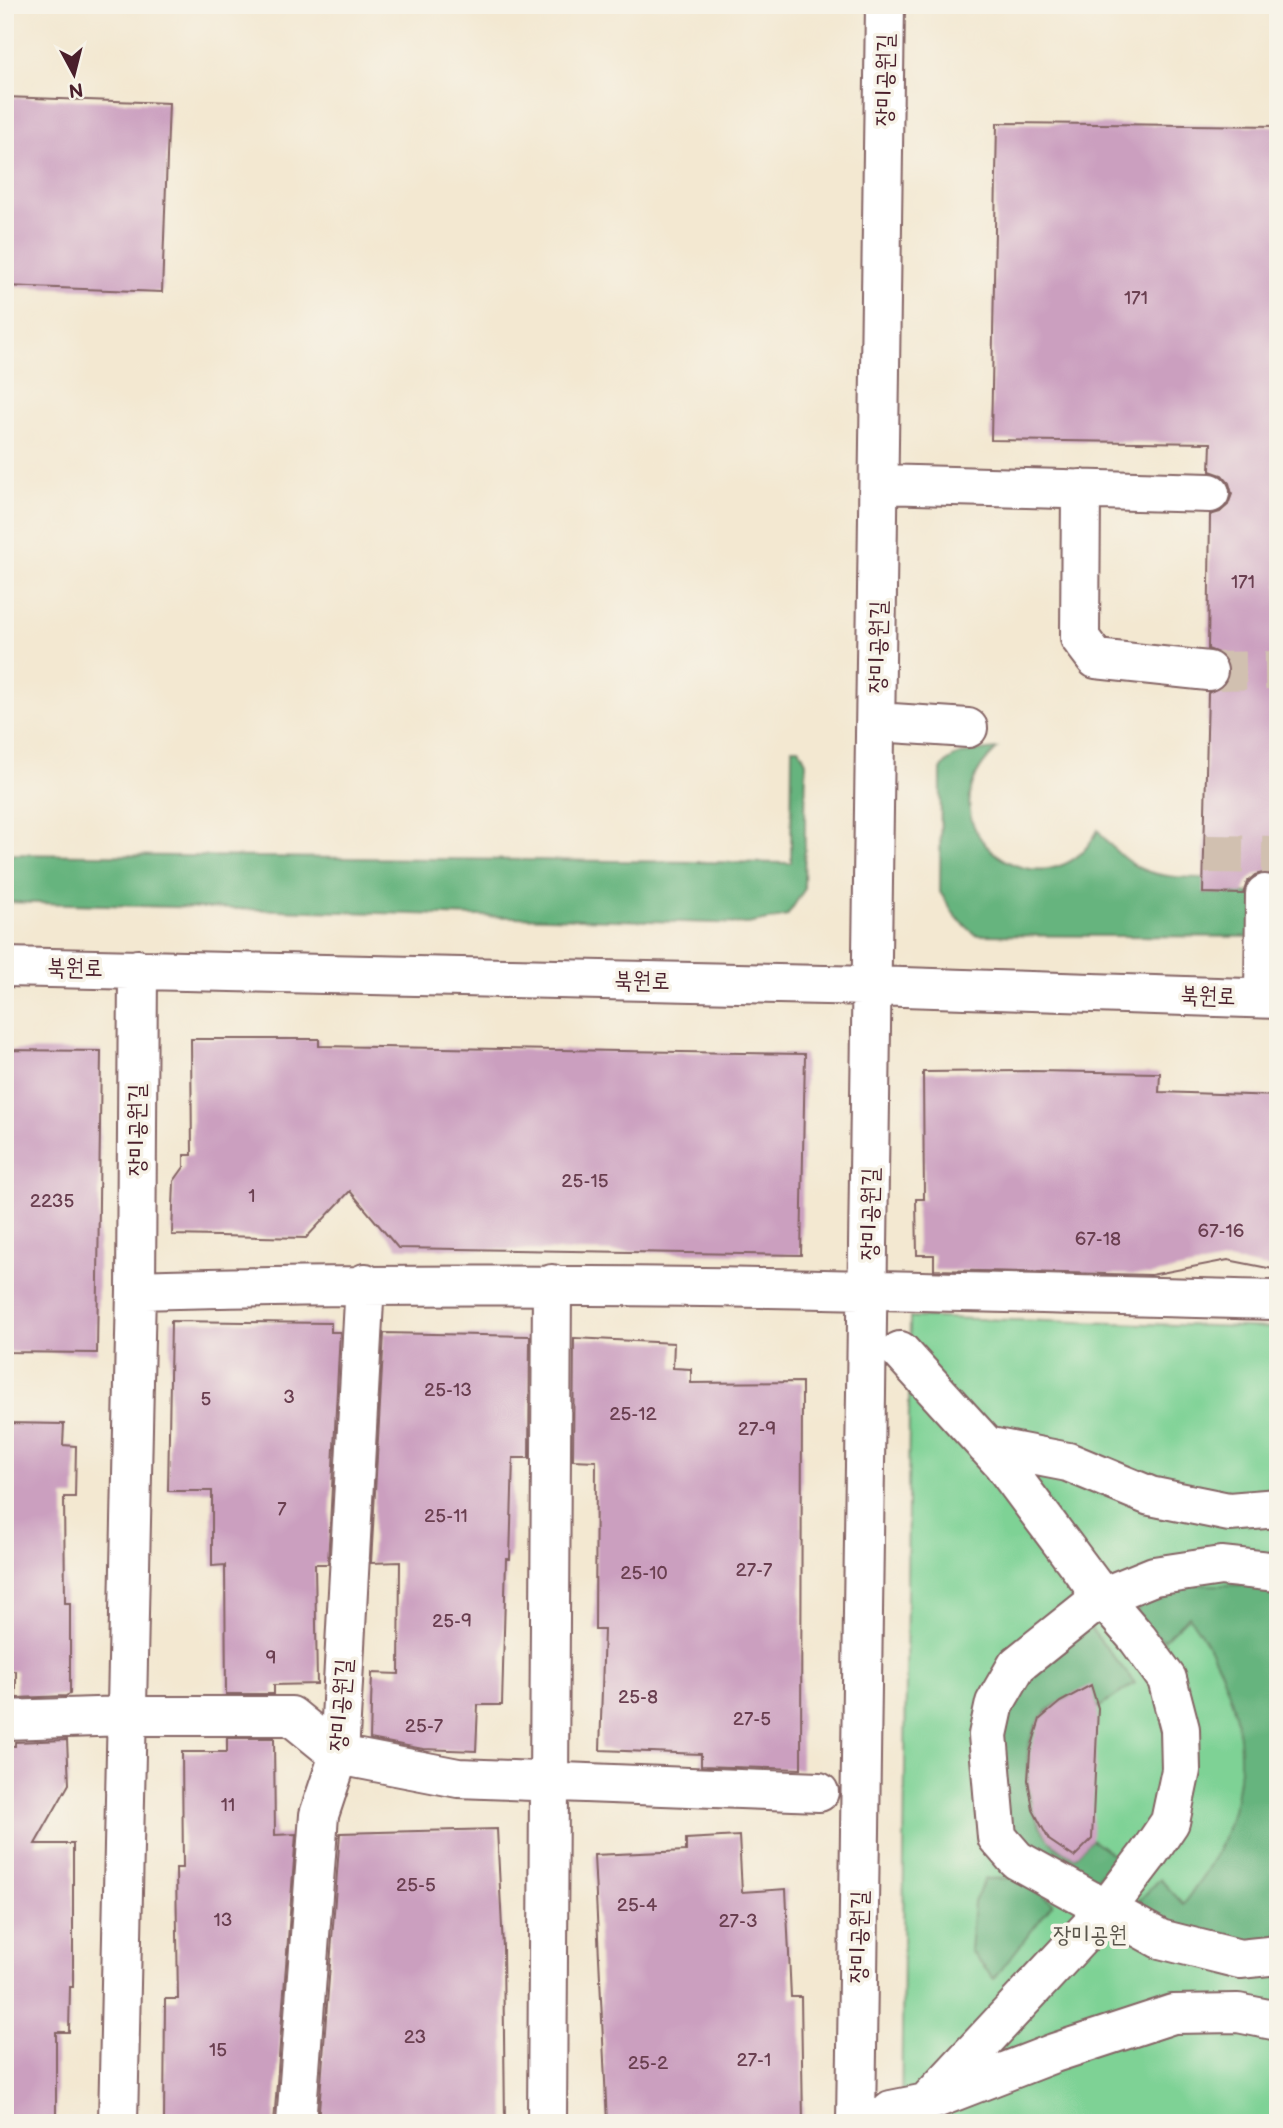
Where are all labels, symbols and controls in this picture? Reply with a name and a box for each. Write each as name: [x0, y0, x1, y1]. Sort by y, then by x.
street label: 장미공원길: [870, 33, 900, 127]
north arrow: [38, 38, 108, 108]
text: N: [67, 77, 84, 102]
house number: 171: [1124, 287, 1148, 310]
house number: 171: [1231, 571, 1255, 594]
street label: 장미공원길: [863, 600, 893, 694]
street label: 북원로: [47, 954, 103, 982]
street label: 북원로: [614, 967, 670, 995]
street label: 북원로: [1180, 981, 1236, 1011]
street label: 장미공원길: [123, 1084, 151, 1176]
street label: 장미공원길: [855, 1167, 885, 1261]
house number: 25-15: [561, 1170, 609, 1193]
house number: 1: [248, 1185, 256, 1208]
house number: 2235: [30, 1190, 74, 1213]
house number: 67-16: [1198, 1220, 1244, 1243]
house number: 67-18: [1075, 1228, 1121, 1251]
house number: 25-13: [424, 1379, 472, 1402]
house number: 3: [283, 1386, 295, 1409]
house number: 5: [201, 1388, 212, 1411]
house number: 25-12: [609, 1403, 658, 1426]
house number: 27-9: [738, 1418, 776, 1441]
house number: 7: [277, 1498, 287, 1521]
house number: 25-11: [424, 1505, 468, 1528]
house number: 27-7: [736, 1559, 773, 1582]
house number: 25-10: [620, 1562, 668, 1585]
house number: 25-9: [432, 1610, 472, 1633]
house number: 9: [266, 1647, 276, 1670]
street label: 장미공원길: [324, 1658, 358, 1752]
house number: 25-8: [618, 1686, 658, 1709]
house number: 27-5: [733, 1708, 771, 1731]
house number: 25-7: [405, 1715, 444, 1738]
house number: 11: [221, 1794, 235, 1817]
house number: 25-5: [396, 1874, 436, 1897]
street label: 장미공원길: [844, 1890, 874, 1984]
house number: 25-4: [617, 1894, 658, 1917]
house number: 13: [213, 1909, 233, 1932]
house number: 27-3: [718, 1910, 758, 1933]
park label: 장미공원: [1053, 1921, 1127, 1949]
house number: 23: [404, 2026, 426, 2049]
house number: 15: [209, 2039, 227, 2062]
house number: 27-1: [737, 2049, 771, 2072]
house number: 25-2: [628, 2052, 669, 2075]

